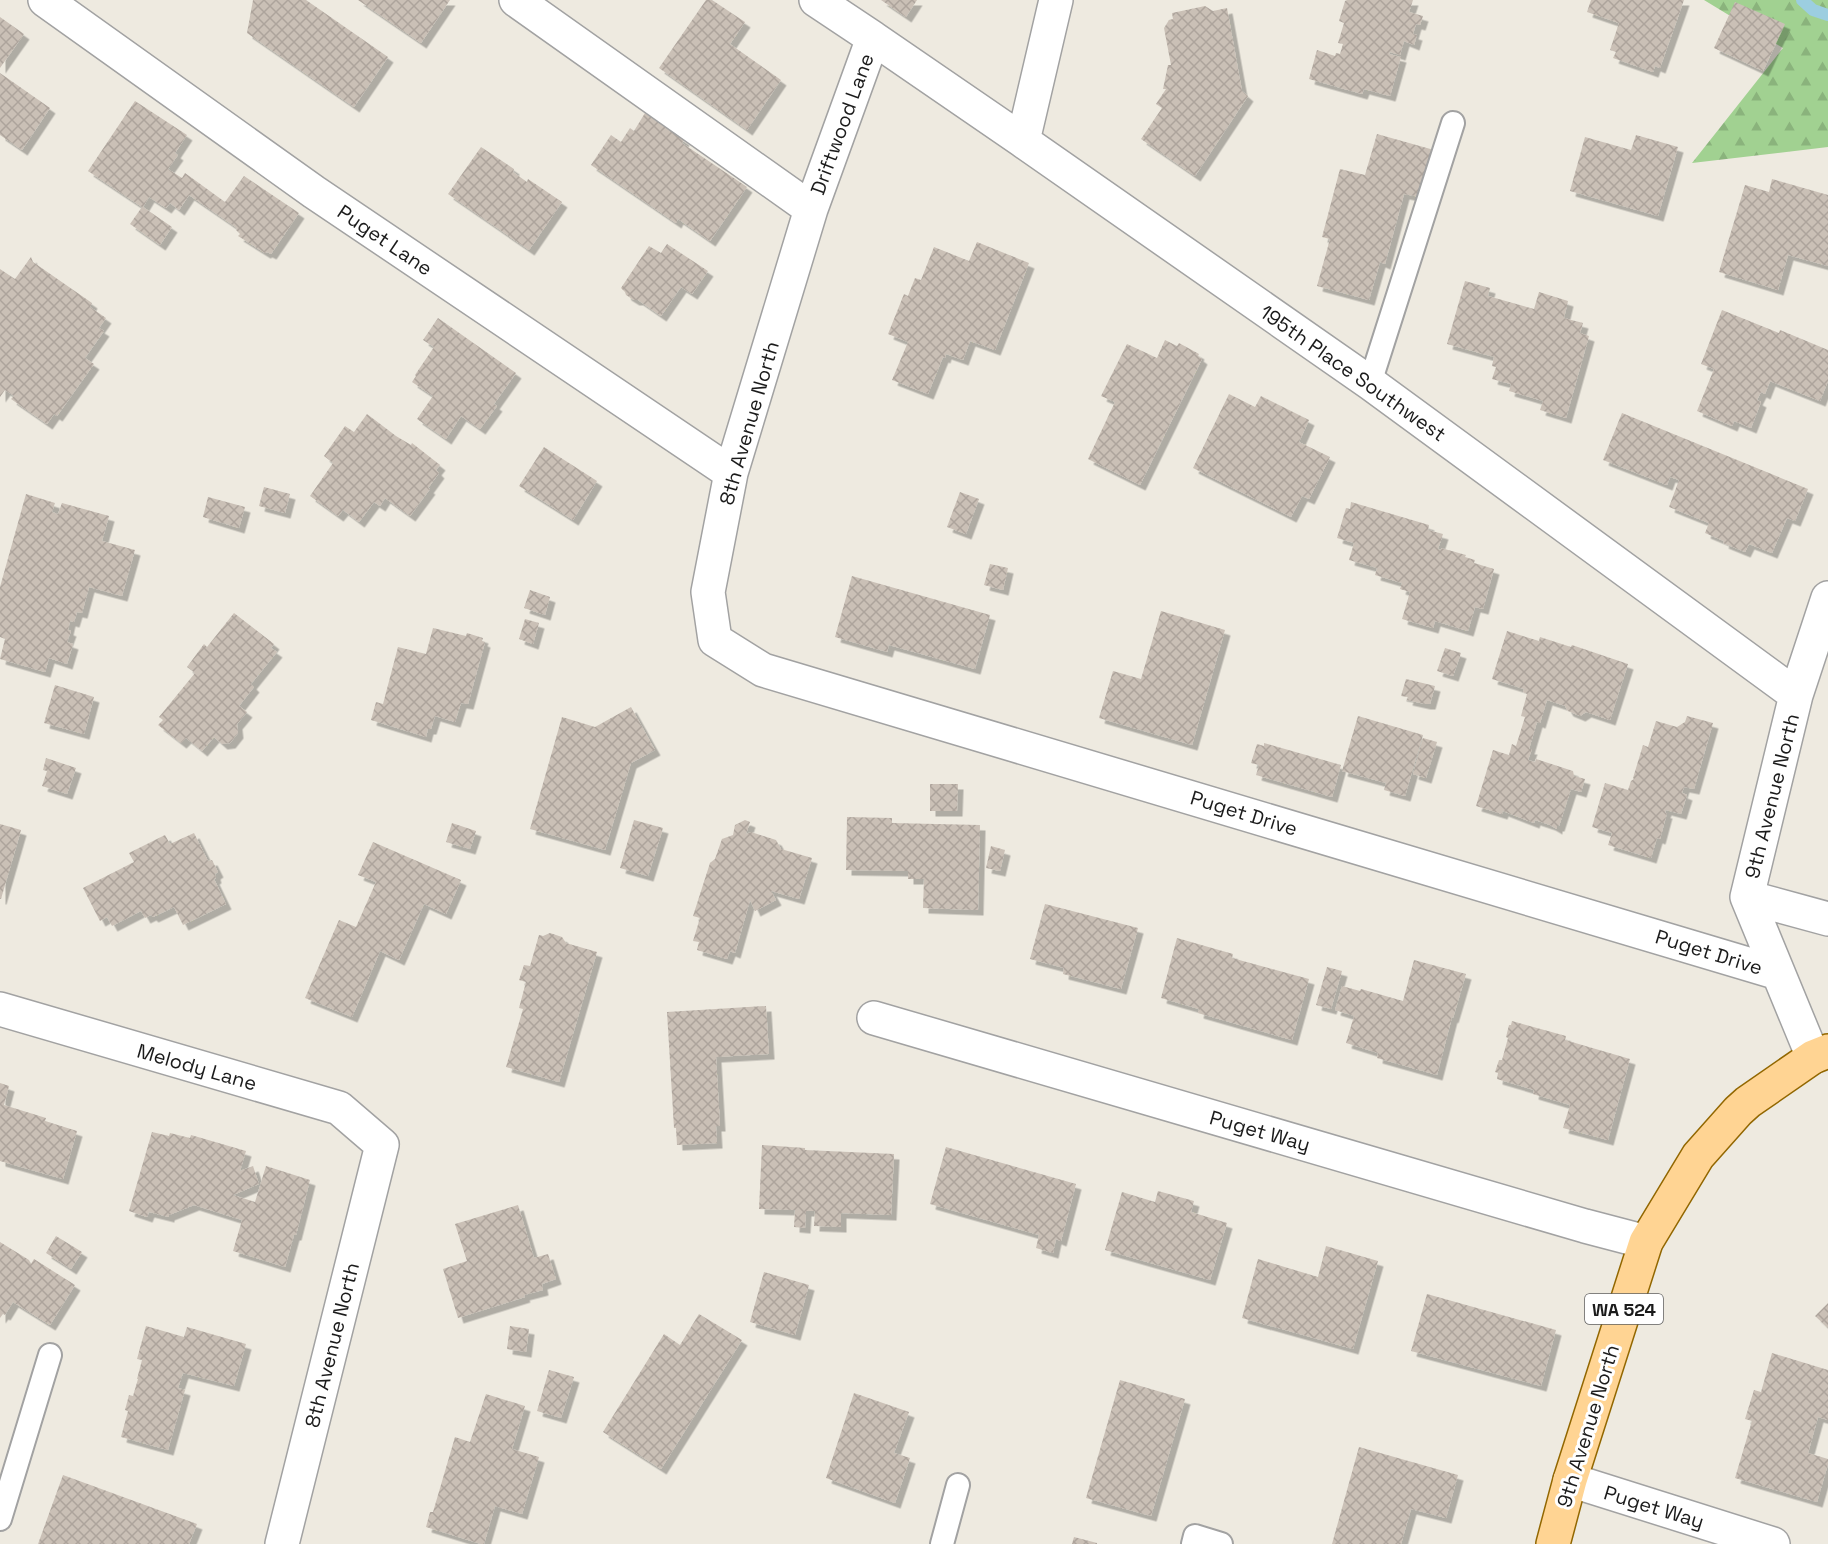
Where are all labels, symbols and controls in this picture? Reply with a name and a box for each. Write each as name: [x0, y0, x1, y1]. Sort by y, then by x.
street label: Driftwood Lane: [804, 50, 880, 198]
street label: Puget Lane: [332, 199, 438, 281]
street label: 195th Place Southwest: [1255, 299, 1451, 447]
street label: 8th Avenue North: [713, 338, 785, 508]
street label: 9th Avenue North: [1739, 711, 1805, 881]
street label: Puget Drive: [1187, 784, 1301, 842]
street label: Puget Drive: [1652, 923, 1766, 981]
street label: Melody Lane: [134, 1038, 260, 1096]
street label: Puget Way: [1207, 1104, 1313, 1158]
street label: 8th Avenue North: [299, 1260, 365, 1430]
road number: WA 524: [1585, 1294, 1663, 1324]
street label: 9th Avenue North: [1551, 1341, 1625, 1511]
street label: Puget Way: [1601, 1479, 1707, 1535]

